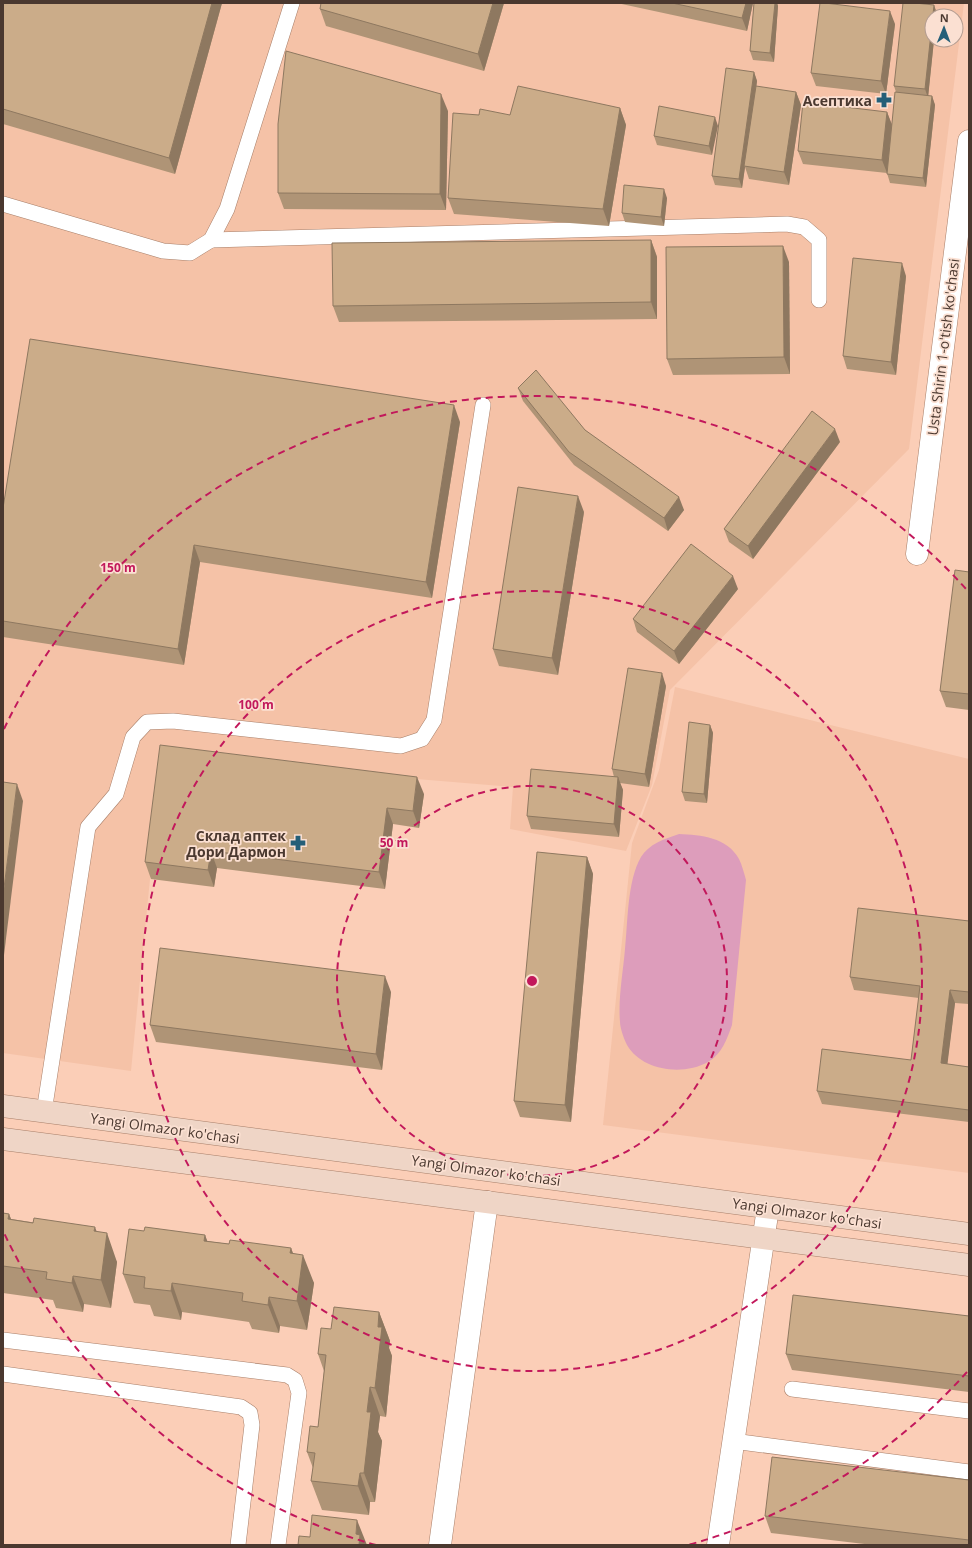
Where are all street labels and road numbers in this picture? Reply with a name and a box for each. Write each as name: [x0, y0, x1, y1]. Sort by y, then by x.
street label: Usta Shirin 1-o'tish ko'chasi: [923, 257, 963, 437]
street label: Yangi Olmazor ko'chasi: [89, 1108, 241, 1148]
street label: Yangi Olmazor ko'chasi: [410, 1150, 562, 1190]
street label: Yangi Olmazor ko'chasi: [731, 1193, 883, 1233]

